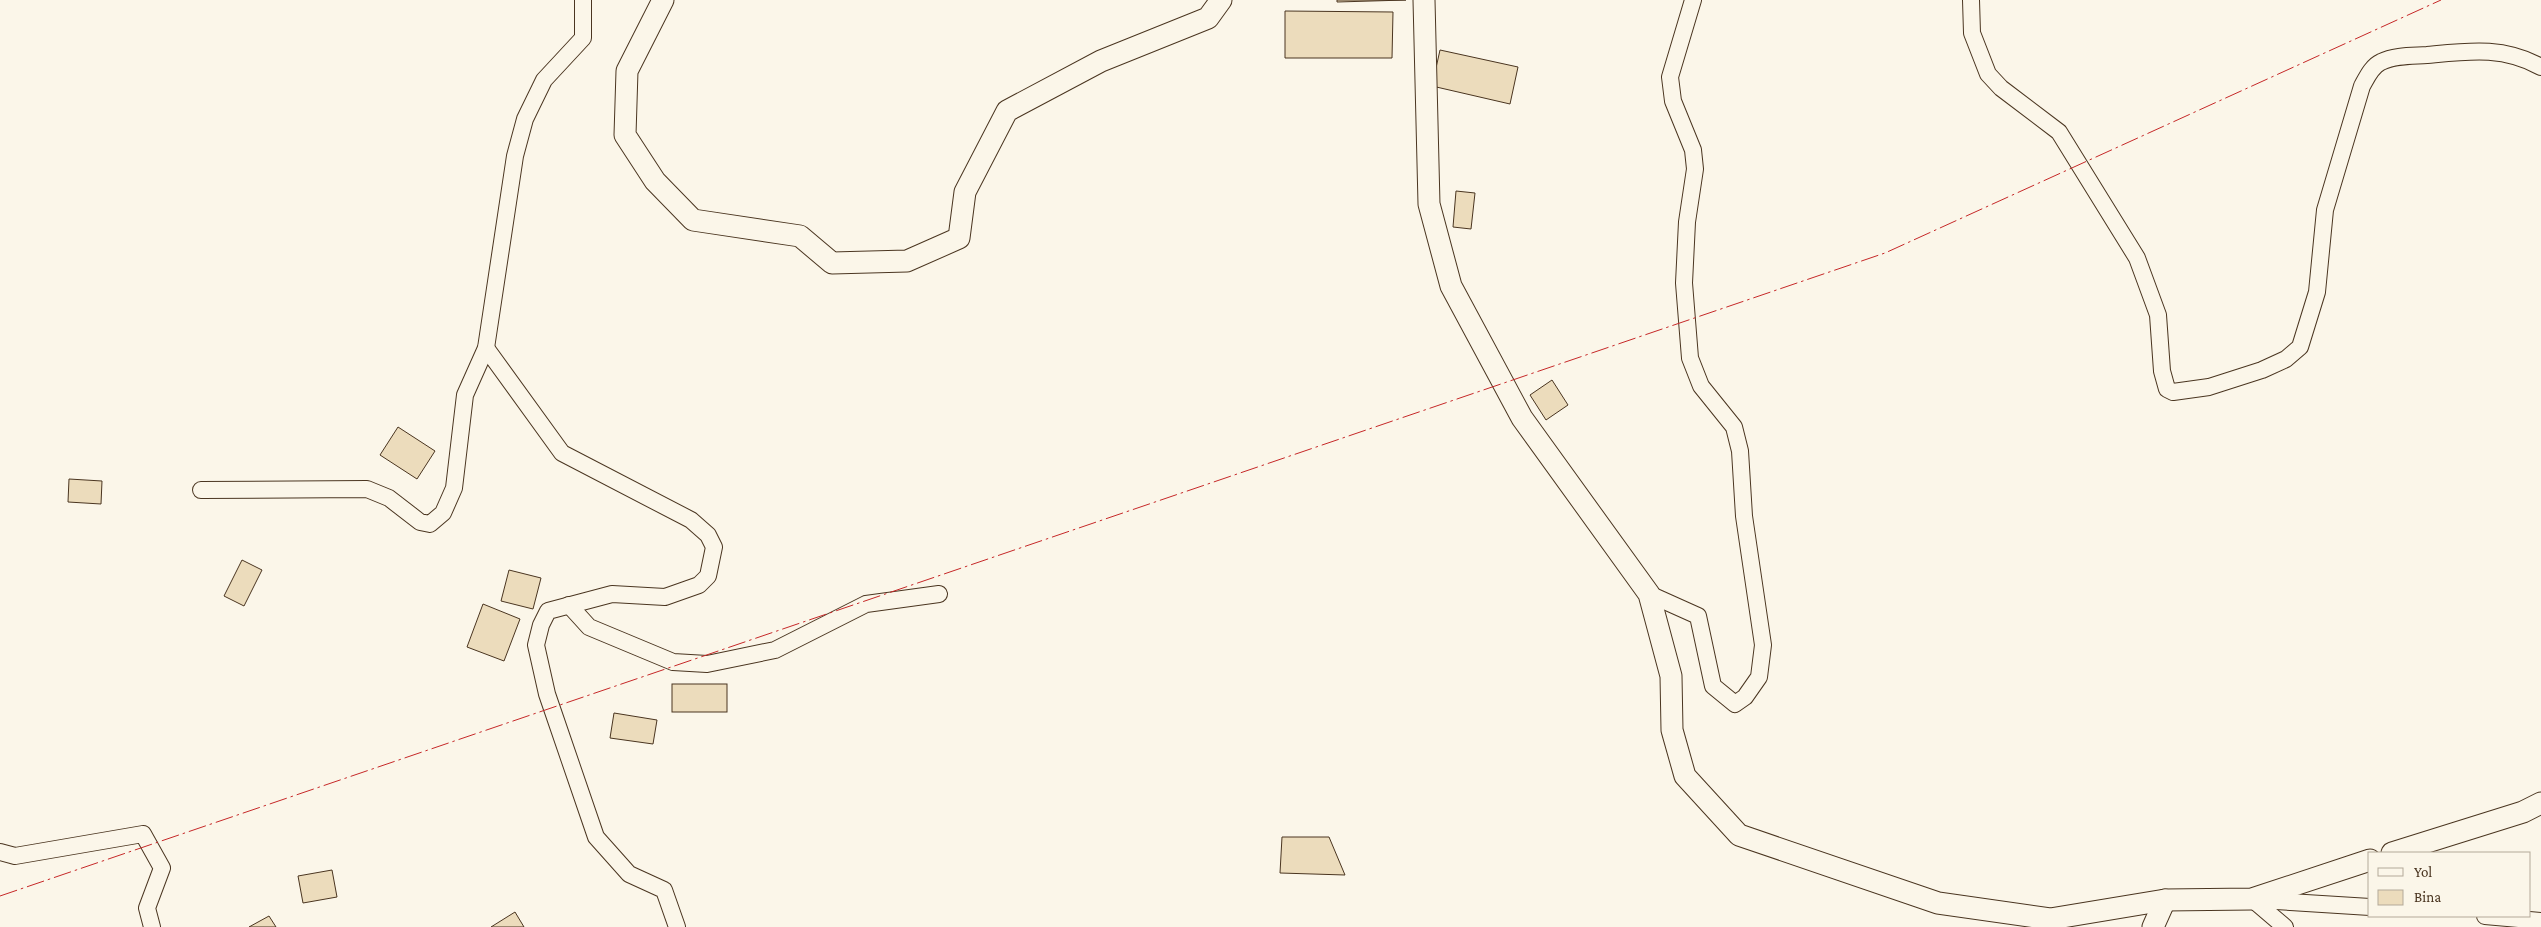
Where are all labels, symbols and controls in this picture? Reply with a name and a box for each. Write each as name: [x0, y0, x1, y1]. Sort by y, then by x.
legend: [2368, 852, 2531, 917]
text: Yol: [2414, 864, 2432, 880]
text: Bina: [2414, 889, 2441, 905]

